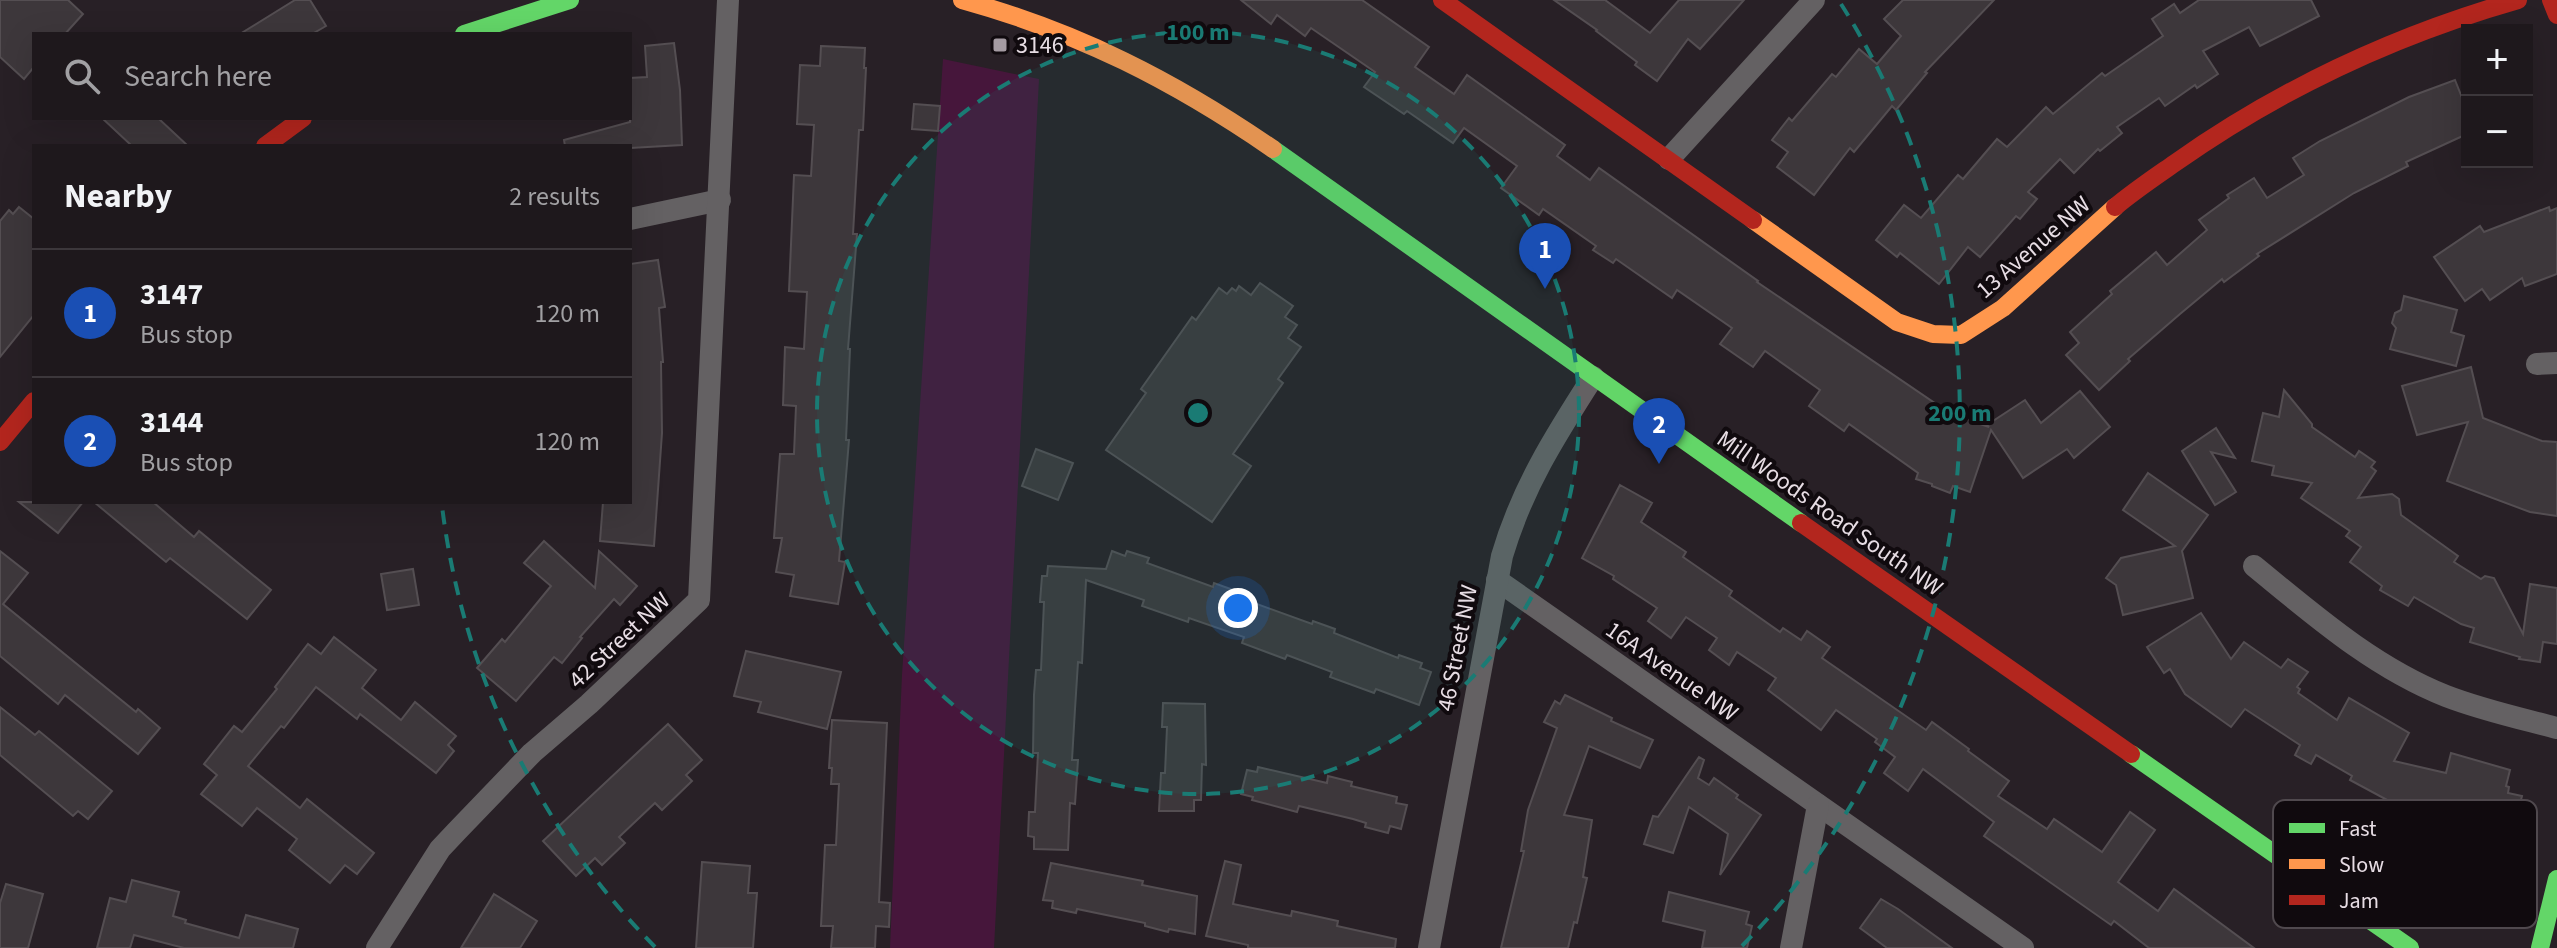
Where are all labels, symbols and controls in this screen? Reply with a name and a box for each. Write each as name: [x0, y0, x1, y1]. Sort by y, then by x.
text: 100 m: [1166, 15, 1230, 50]
map controls: [2461, 24, 2533, 168]
button: +: [2461, 24, 2533, 96]
place label: 3146: [1016, 28, 1064, 63]
search box: [32, 32, 632, 120]
marker: 3146: [991, 36, 1009, 54]
icon: search: [60, 54, 104, 98]
text: Search here: [124, 55, 272, 98]
button: −: [2461, 96, 2533, 168]
text: Nearby: [64, 172, 172, 221]
text: 2 results: [509, 178, 600, 215]
street label: 13 Avenue NW: [1968, 188, 2098, 307]
pin: 1: [1519, 223, 1571, 289]
text: 3147: [140, 273, 203, 316]
text: 1: [83, 295, 97, 332]
text: 120 m: [534, 295, 600, 332]
text: Bus stop: [140, 316, 233, 353]
text: 200 m: [1928, 396, 1992, 431]
pin: 2: [1633, 398, 1685, 464]
centre of rings: [1184, 399, 1212, 427]
text: 3144: [140, 401, 203, 444]
street label: Mill Woods Road South NW: [1709, 422, 1950, 605]
text: 2: [83, 423, 97, 460]
text: 120 m: [534, 423, 600, 460]
text: Bus stop: [140, 444, 233, 481]
street label: 46 Street NW: [1428, 582, 1487, 714]
street label: 42 Street NW: [561, 584, 678, 697]
your location: [1218, 588, 1258, 628]
street label: 16A Avenue NW: [1598, 613, 1745, 730]
legend: [2273, 800, 2537, 928]
text: Fast: [2339, 813, 2377, 845]
text: Slow: [2339, 849, 2384, 881]
text: Jam: [2339, 885, 2379, 917]

